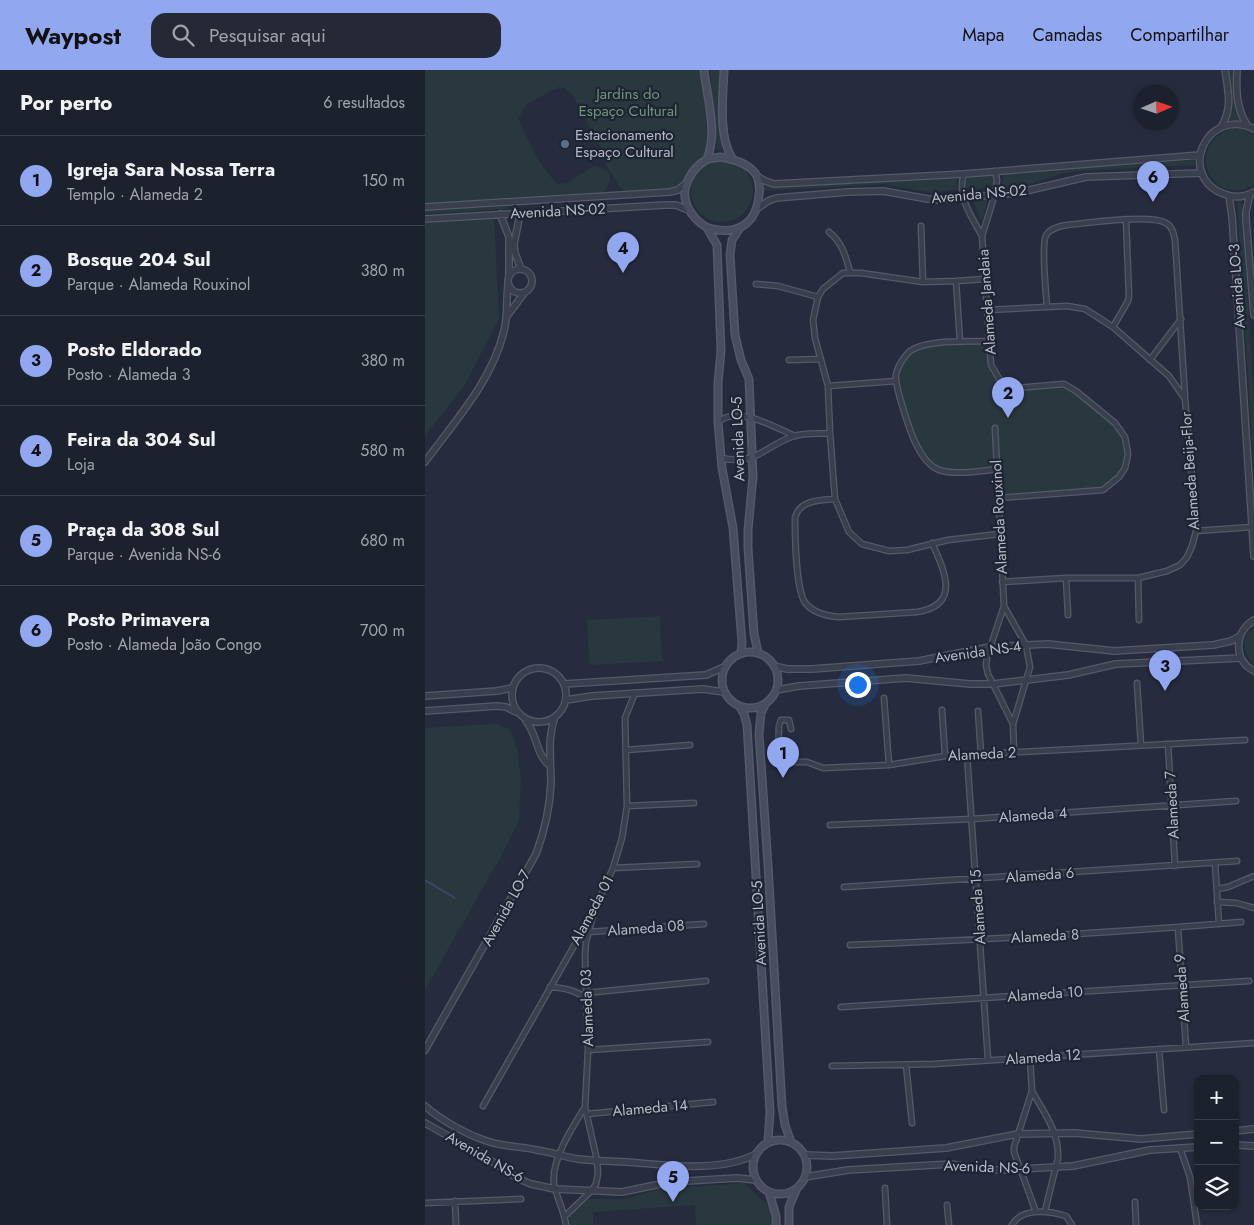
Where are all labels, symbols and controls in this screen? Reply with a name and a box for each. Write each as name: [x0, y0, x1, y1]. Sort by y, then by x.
search box: [151, 13, 501, 58]
text: Waypost: [25, 18, 121, 53]
icon: search: [169, 21, 197, 49]
text: Pesquisar aqui: [209, 22, 326, 49]
text: Mapa: [962, 22, 1004, 48]
text: Camadas: [1032, 22, 1102, 48]
text: Compartilhar: [1130, 22, 1229, 48]
park label: Jardins do Espaço Cultural: [579, 83, 677, 122]
north arrow: [1134, 85, 1179, 130]
text: Por perto: [20, 88, 112, 118]
text: 6 resultados: [323, 91, 405, 114]
place label: Estacionamento Espaço Cultural: [575, 124, 674, 163]
marker: Estacionamento Espaço Cultural: [559, 138, 571, 150]
text: Igreja Sara Nossa Terra: [67, 156, 275, 183]
pin: 6: [1137, 161, 1169, 202]
text: 1: [32, 169, 40, 192]
text: 150 m: [362, 169, 405, 192]
street label: Avenida NS-02: [930, 179, 1028, 209]
text: Templo · Alameda 2: [67, 183, 203, 206]
street label: Avenida NS-02: [510, 198, 606, 224]
pin: 4: [607, 232, 639, 273]
street label: Avenida LO-3: [1223, 243, 1251, 329]
text: Bosque 204 Sul: [67, 246, 211, 273]
street label: Alameda Jandaia: [972, 248, 1002, 356]
text: 2: [31, 259, 41, 282]
text: 380 m: [361, 259, 405, 282]
text: Parque · Alameda Rouxinol: [67, 273, 250, 296]
text: Posto Eldorado: [67, 336, 202, 363]
text: 3: [31, 349, 41, 372]
text: 380 m: [361, 349, 405, 372]
text: Posto · Alameda 3: [67, 363, 190, 386]
pin: 2: [992, 377, 1024, 418]
street label: Avenida LO-5: [726, 396, 750, 482]
street label: Alameda Beija-Flor: [1175, 410, 1205, 531]
text: Feira da 304 Sul: [67, 426, 216, 453]
text: 4: [30, 439, 42, 462]
text: 580 m: [360, 439, 405, 462]
text: Loja: [67, 453, 95, 476]
street label: Alameda Rouxinol: [985, 459, 1013, 575]
text: Praça da 308 Sul: [67, 516, 219, 543]
text: 5: [31, 529, 41, 552]
text: 680 m: [360, 529, 405, 552]
text: Parque · Avenida NS-6: [67, 543, 221, 566]
text: Posto Primavera: [67, 606, 210, 633]
text: 6: [31, 619, 41, 642]
text: 700 m: [360, 619, 405, 642]
text: Posto · Alameda João Congo: [67, 633, 262, 656]
street label: Avenida NS-4: [933, 635, 1023, 669]
pin: 3: [1149, 650, 1181, 691]
your location: [845, 672, 871, 698]
pin: 1: [767, 737, 799, 778]
street label: Alameda 2: [947, 741, 1017, 767]
street label: Alameda 7: [1159, 770, 1185, 840]
street label: Alameda 4: [998, 802, 1068, 828]
street label: Alameda 6: [1005, 862, 1075, 888]
street label: Avenida LO-7: [476, 866, 536, 950]
street label: Alameda 15: [964, 869, 992, 945]
street label: Alameda 01: [564, 871, 620, 949]
street label: Avenida LO-5: [746, 880, 772, 966]
street label: Alameda 08: [607, 914, 685, 942]
street label: Alameda 8: [1010, 923, 1080, 949]
street label: Alameda 9: [1169, 953, 1195, 1023]
street label: Alameda 03: [575, 969, 599, 1047]
street label: Alameda 10: [1006, 980, 1084, 1008]
street label: Alameda 12: [1005, 1043, 1081, 1071]
map controls: [1194, 1075, 1239, 1210]
button: +: [1194, 1075, 1239, 1120]
street label: Alameda 14: [611, 1094, 689, 1122]
button: −: [1194, 1120, 1239, 1165]
street label: Avenida NS-6: [442, 1126, 528, 1188]
street label: Avenida NS-6: [943, 1154, 1031, 1180]
pin: 5: [657, 1161, 689, 1202]
button: layers: [1194, 1165, 1239, 1210]

